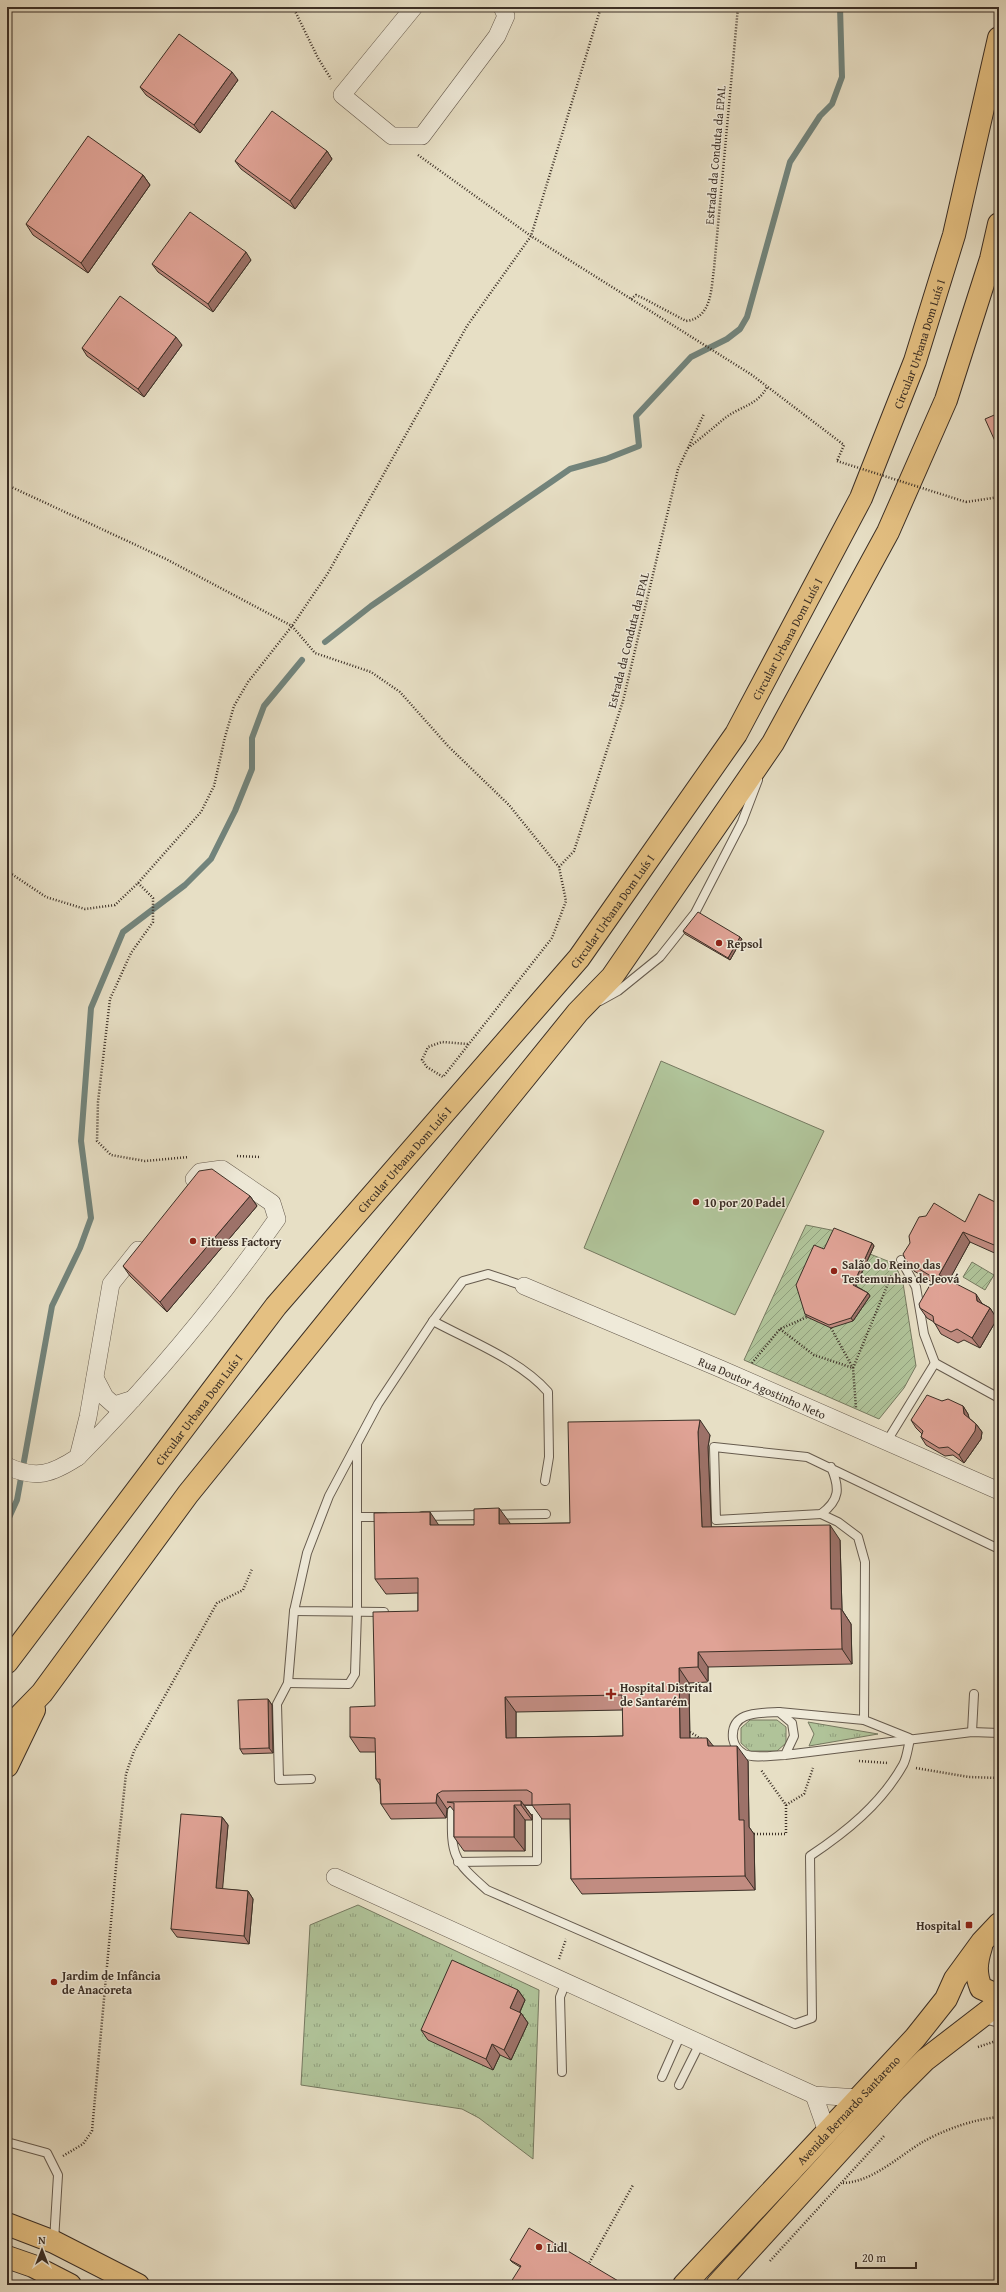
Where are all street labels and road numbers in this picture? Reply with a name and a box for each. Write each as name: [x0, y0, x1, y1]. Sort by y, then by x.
street label: Estrada da Conduta da EPAL: [700, 85, 730, 225]
street label: Circular Urbana Dom Luís I: [889, 277, 948, 411]
street label: Estrada da Conduta da EPAL: [603, 570, 653, 710]
street label: Circular Urbana Dom Luís I: [747, 574, 826, 703]
street label: Circular Urbana Dom Luís I: [566, 850, 658, 971]
street label: Circular Urbana Dom Luís I: [353, 1102, 455, 1216]
street label: Circular Urbana Dom Luís I: [150, 1350, 246, 1468]
street label: Rua Doutor Agostinho Neto: [696, 1352, 829, 1423]
street label: Avenida Bernardo Santareno: [792, 2051, 903, 2168]

